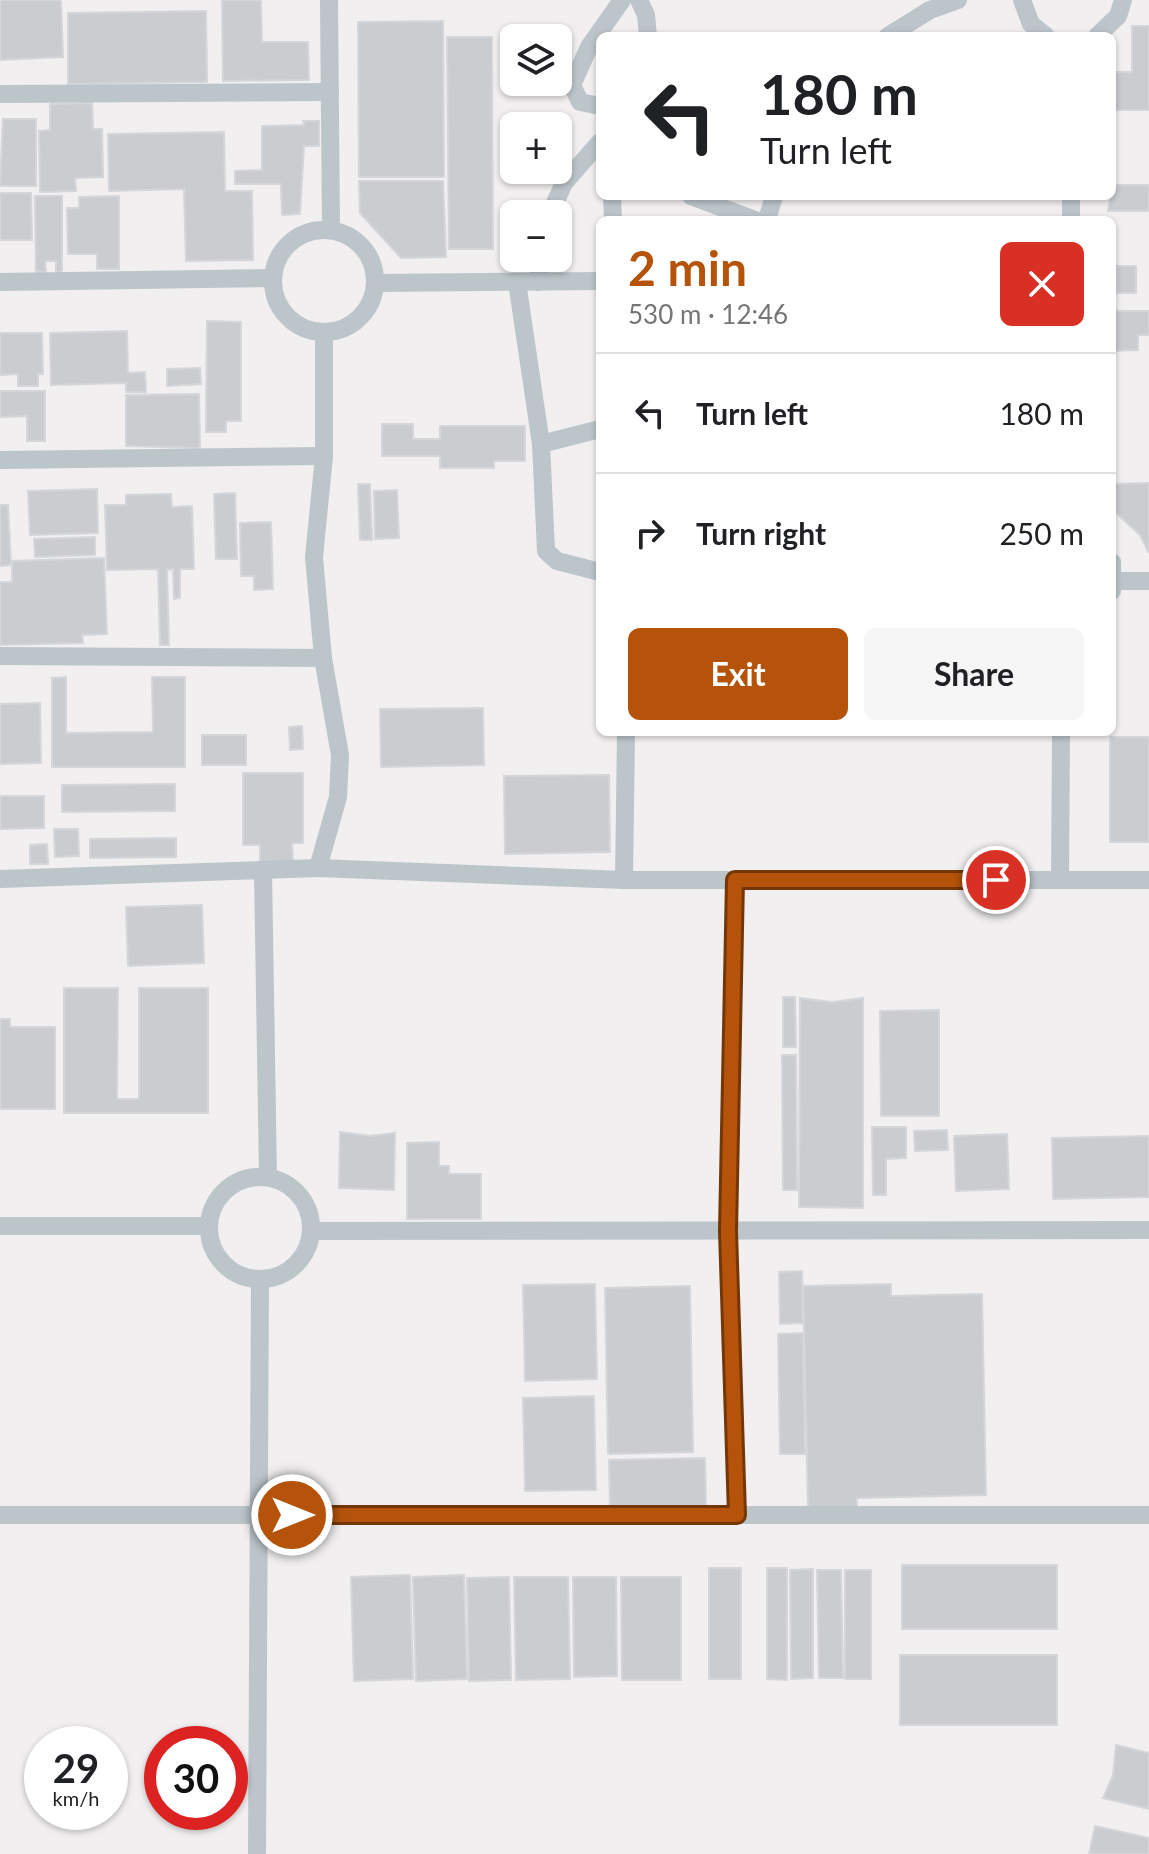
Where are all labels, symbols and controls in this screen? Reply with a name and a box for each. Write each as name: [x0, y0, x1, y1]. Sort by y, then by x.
map controls: [500, 24, 572, 272]
button: layers: [500, 24, 572, 96]
text: 180 m: [760, 60, 918, 127]
icon: left: [628, 64, 732, 168]
button: +: [500, 112, 572, 184]
text: Turn left: [760, 128, 892, 172]
button: −: [500, 200, 572, 272]
text: 2 min: [628, 239, 747, 296]
button: close: [1000, 242, 1084, 326]
text: 530 m · 12:46: [628, 298, 788, 330]
icon: left: [628, 391, 672, 435]
text: Turn left: [696, 395, 808, 431]
text: 180 m: [999, 395, 1084, 431]
icon: right: [628, 511, 672, 555]
text: Turn right: [696, 515, 826, 551]
text: 250 m: [999, 515, 1084, 551]
button: Exit: [628, 628, 848, 720]
button: Share: [864, 628, 1084, 720]
pin: [962, 846, 1030, 914]
icon: arrive: [974, 858, 1018, 902]
position arrow: [250, 1473, 334, 1557]
speed limit sign: 30: [144, 1726, 248, 1830]
text: 29: [53, 1744, 99, 1792]
text: km/h: [53, 1786, 99, 1810]

